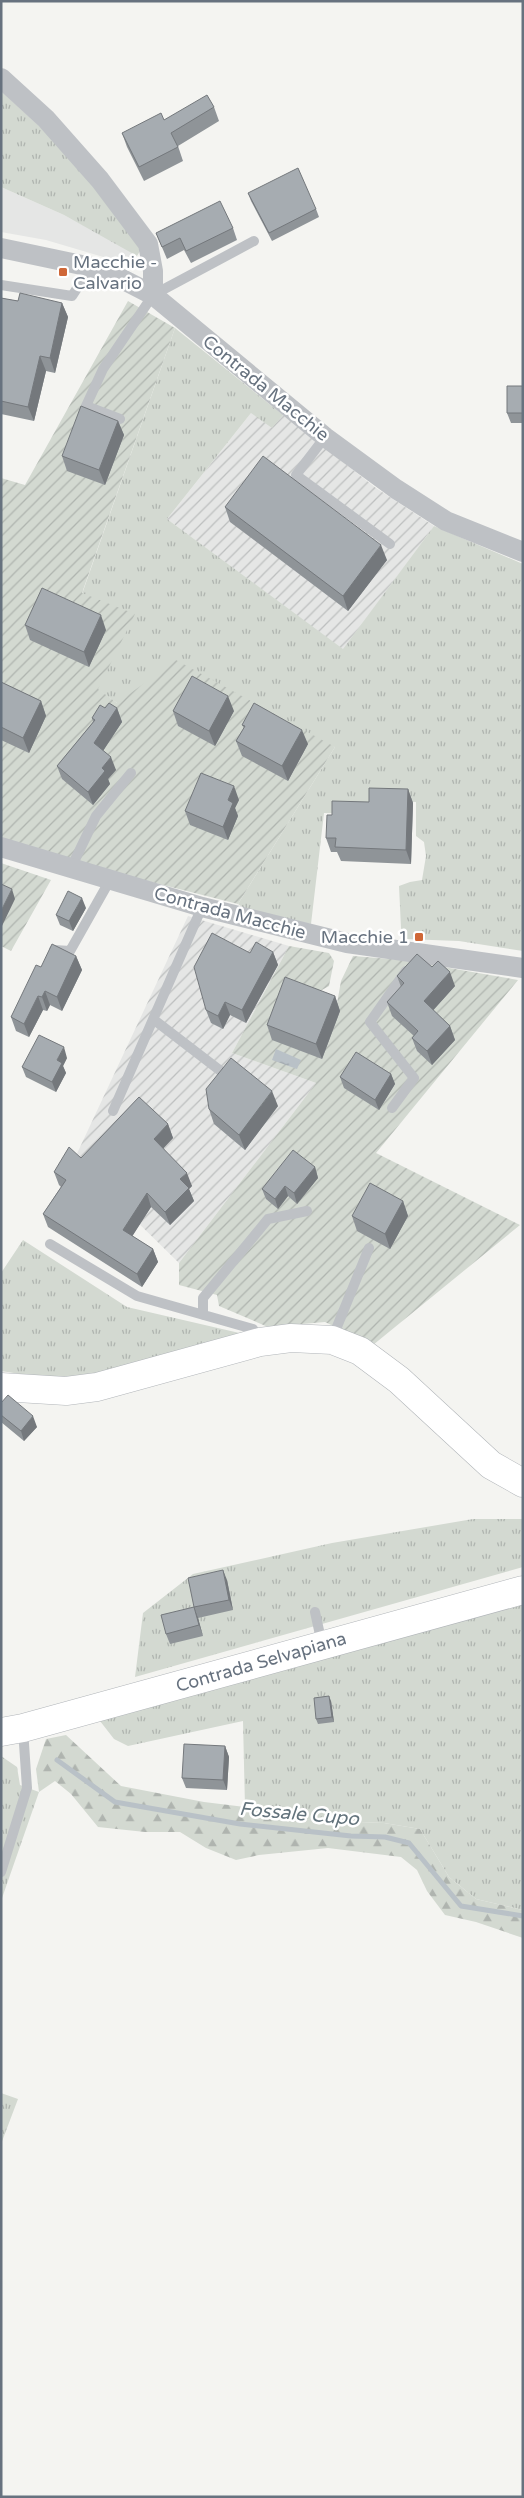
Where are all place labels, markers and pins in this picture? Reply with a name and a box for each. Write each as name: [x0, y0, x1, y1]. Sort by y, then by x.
place label: Macchie - Calvario: [73, 251, 157, 294]
marker: Macchie - Calvario: [57, 266, 69, 278]
place label: Macchie 1: [321, 926, 409, 948]
marker: Macchie 1: [413, 931, 425, 943]

